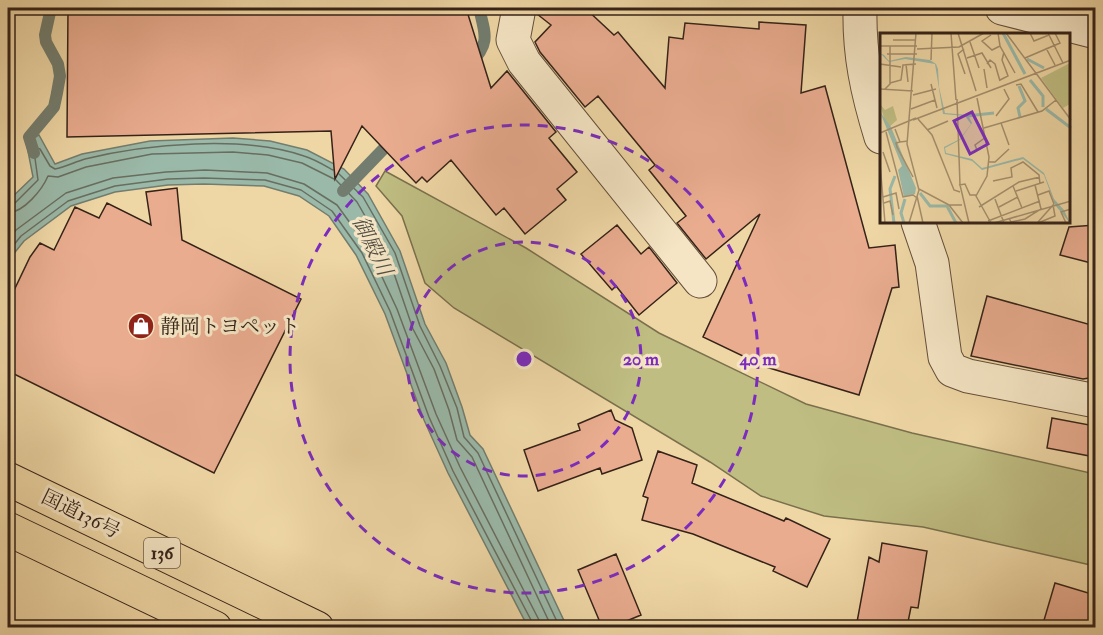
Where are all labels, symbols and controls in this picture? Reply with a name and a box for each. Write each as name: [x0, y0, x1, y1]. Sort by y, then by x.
inset map: [880, 33, 1070, 224]
water label: 御殿川: [346, 212, 399, 282]
shop icon: 静岡トヨペット: [126, 311, 156, 341]
place label: 静岡トヨペット: [160, 314, 300, 339]
text: 20 m: [623, 348, 660, 371]
text: 40 m: [739, 348, 777, 371]
centre of rings: [514, 349, 534, 369]
street label: 国道136号: [37, 484, 125, 544]
road number: 136: [144, 538, 180, 568]

